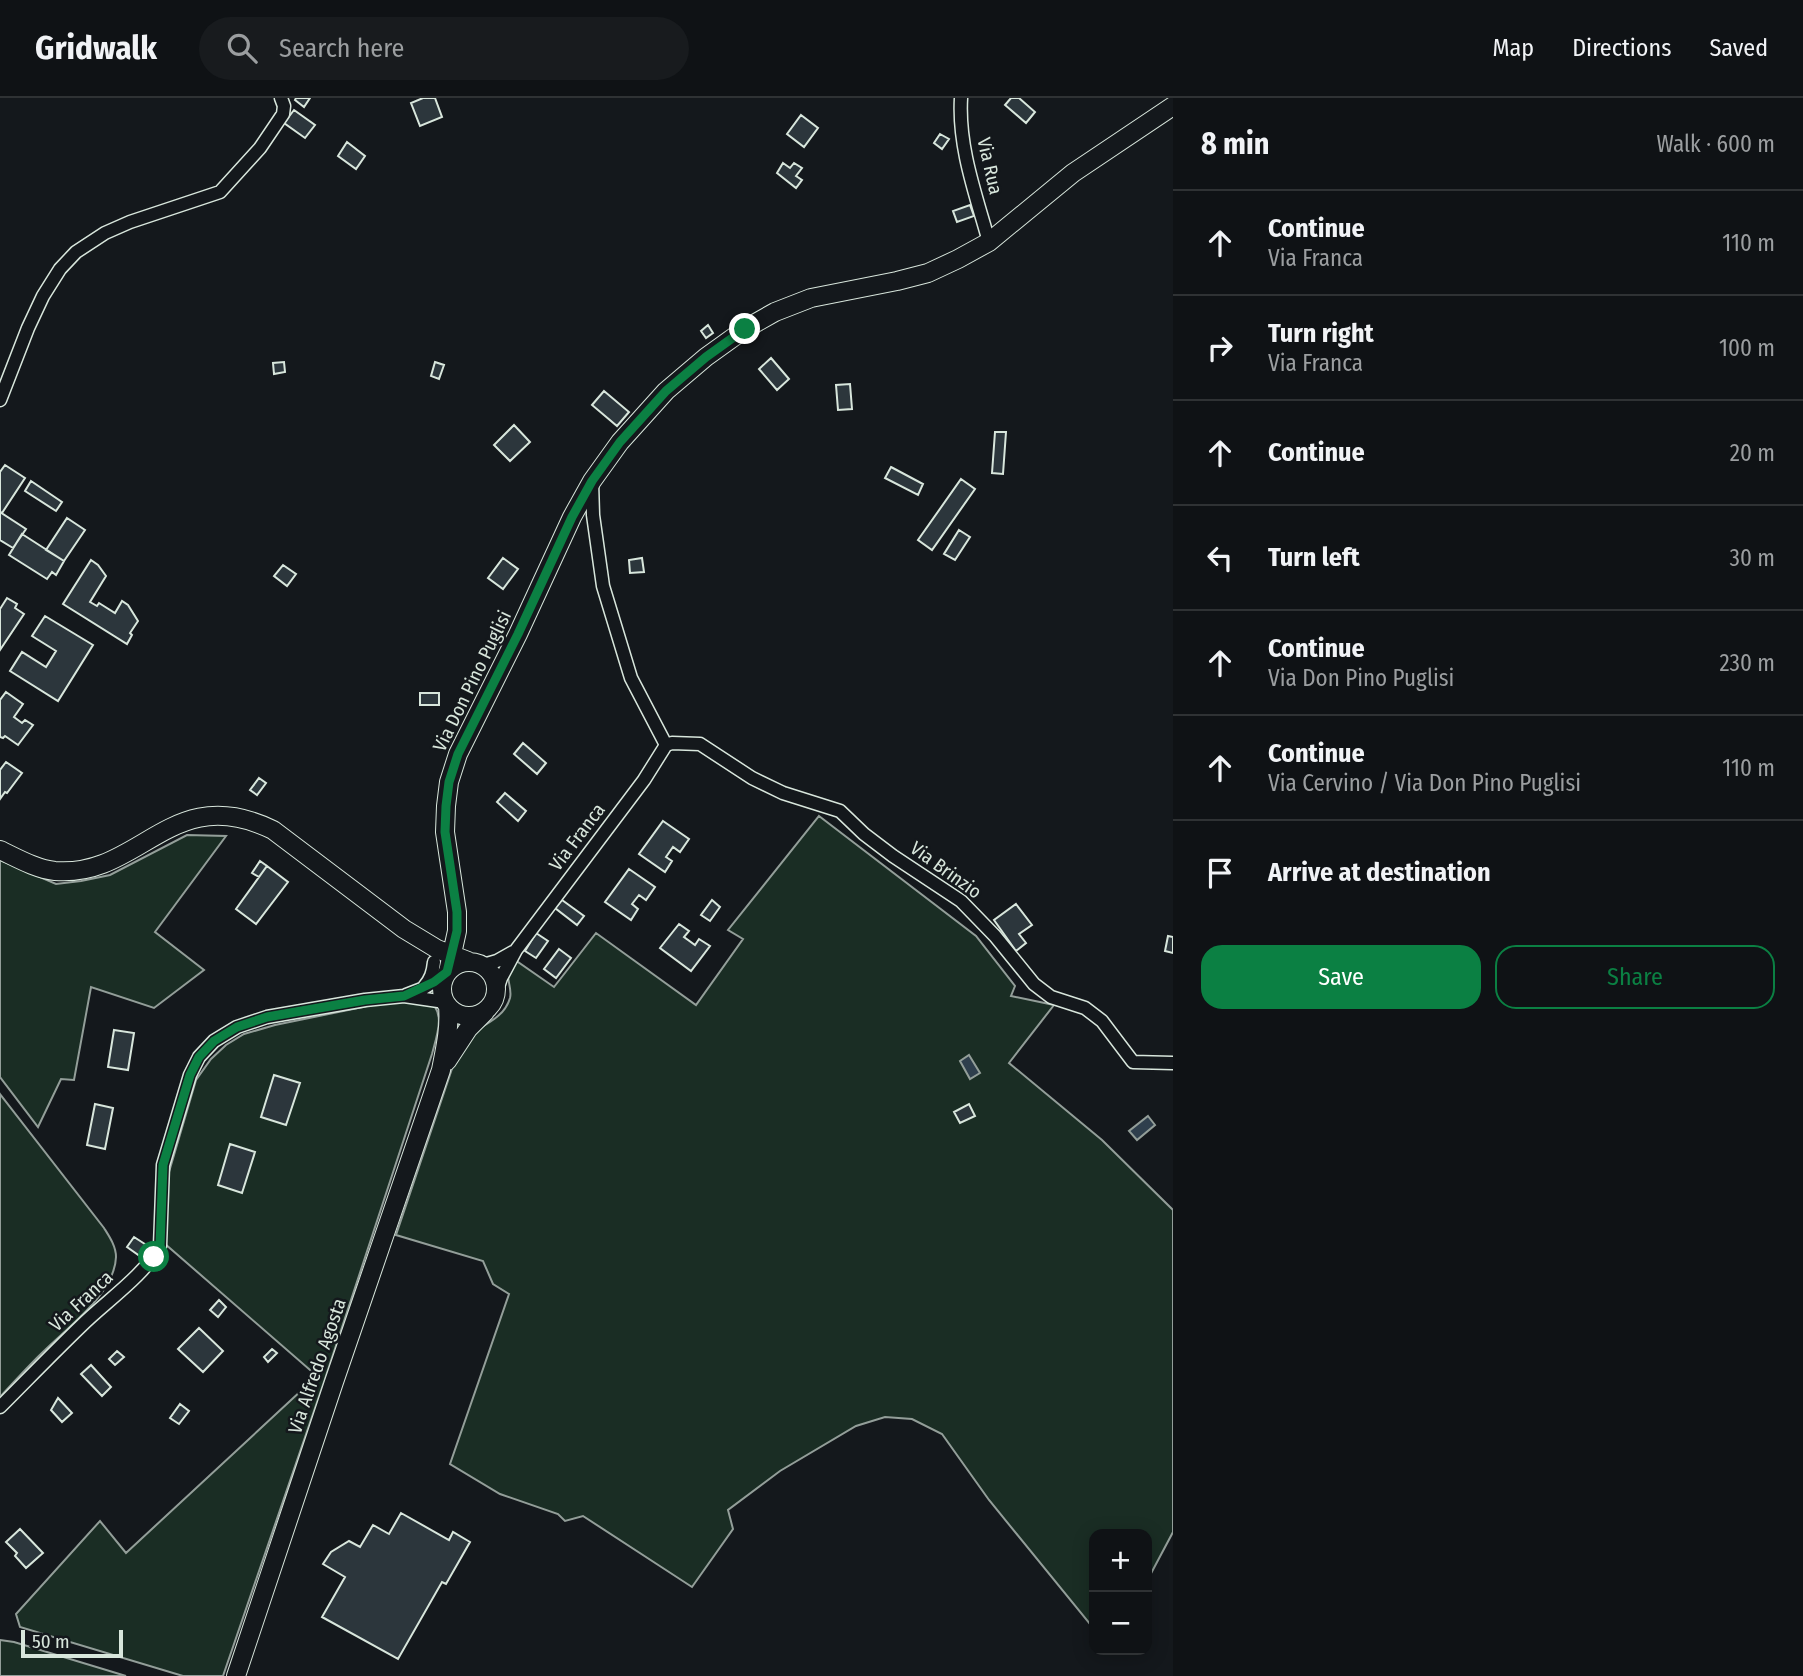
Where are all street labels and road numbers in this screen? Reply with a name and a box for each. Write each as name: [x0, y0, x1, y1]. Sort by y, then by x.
street label: Via Rua: [972, 135, 1008, 197]
street label: Via Don Pino Puglisi: [428, 607, 516, 755]
street label: Via Franca: [544, 799, 610, 875]
street label: Via Brinzio: [906, 836, 986, 904]
street label: Via Franca: [44, 1266, 118, 1336]
street label: Via Alfredo Agosta: [283, 1295, 351, 1437]

